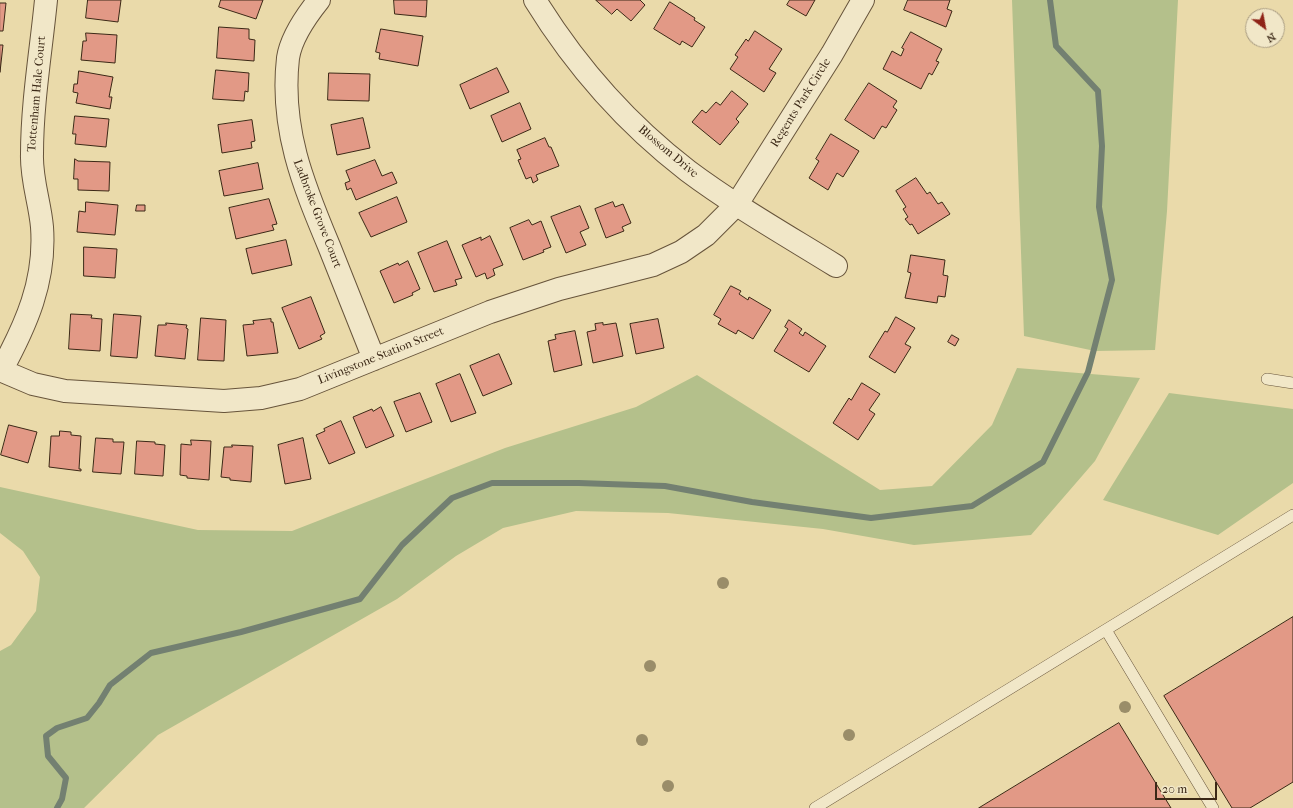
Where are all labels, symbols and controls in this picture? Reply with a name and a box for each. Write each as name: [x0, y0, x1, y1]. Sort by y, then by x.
north arrow: [1245, 8, 1285, 48]
text: N: [1264, 30, 1278, 45]
street label: Tottenham Hale Court: [25, 35, 49, 153]
street label: Regents Park Circle: [768, 56, 834, 150]
street label: Blossom Drive: [635, 123, 701, 181]
street label: Ladbroke Grove Court: [290, 158, 344, 270]
street label: Livingstone Station Street: [316, 324, 446, 388]
scale bar: [1157, 774, 1219, 800]
text: 20 m: [1162, 782, 1187, 796]

